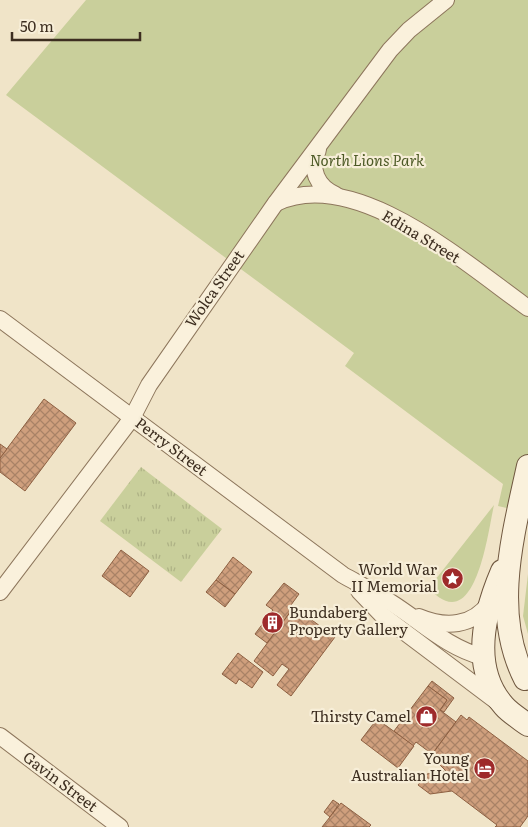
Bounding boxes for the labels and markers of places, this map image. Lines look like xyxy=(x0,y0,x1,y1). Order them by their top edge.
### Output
place label: World War II Memorial xyxy=(351,557,437,597)
place icon: World War II Memorial xyxy=(441,567,465,591)
place label: Bundaberg Property Gallery xyxy=(289,600,408,640)
building icon: Bundaberg Property Gallery xyxy=(261,610,285,634)
place label: Thirsty Camel xyxy=(311,704,411,727)
shop icon: Thirsty Camel xyxy=(415,705,439,729)
place label: Young Australian Hotel xyxy=(351,746,470,786)
hotel icon: Young Australian Hotel xyxy=(473,756,497,780)

